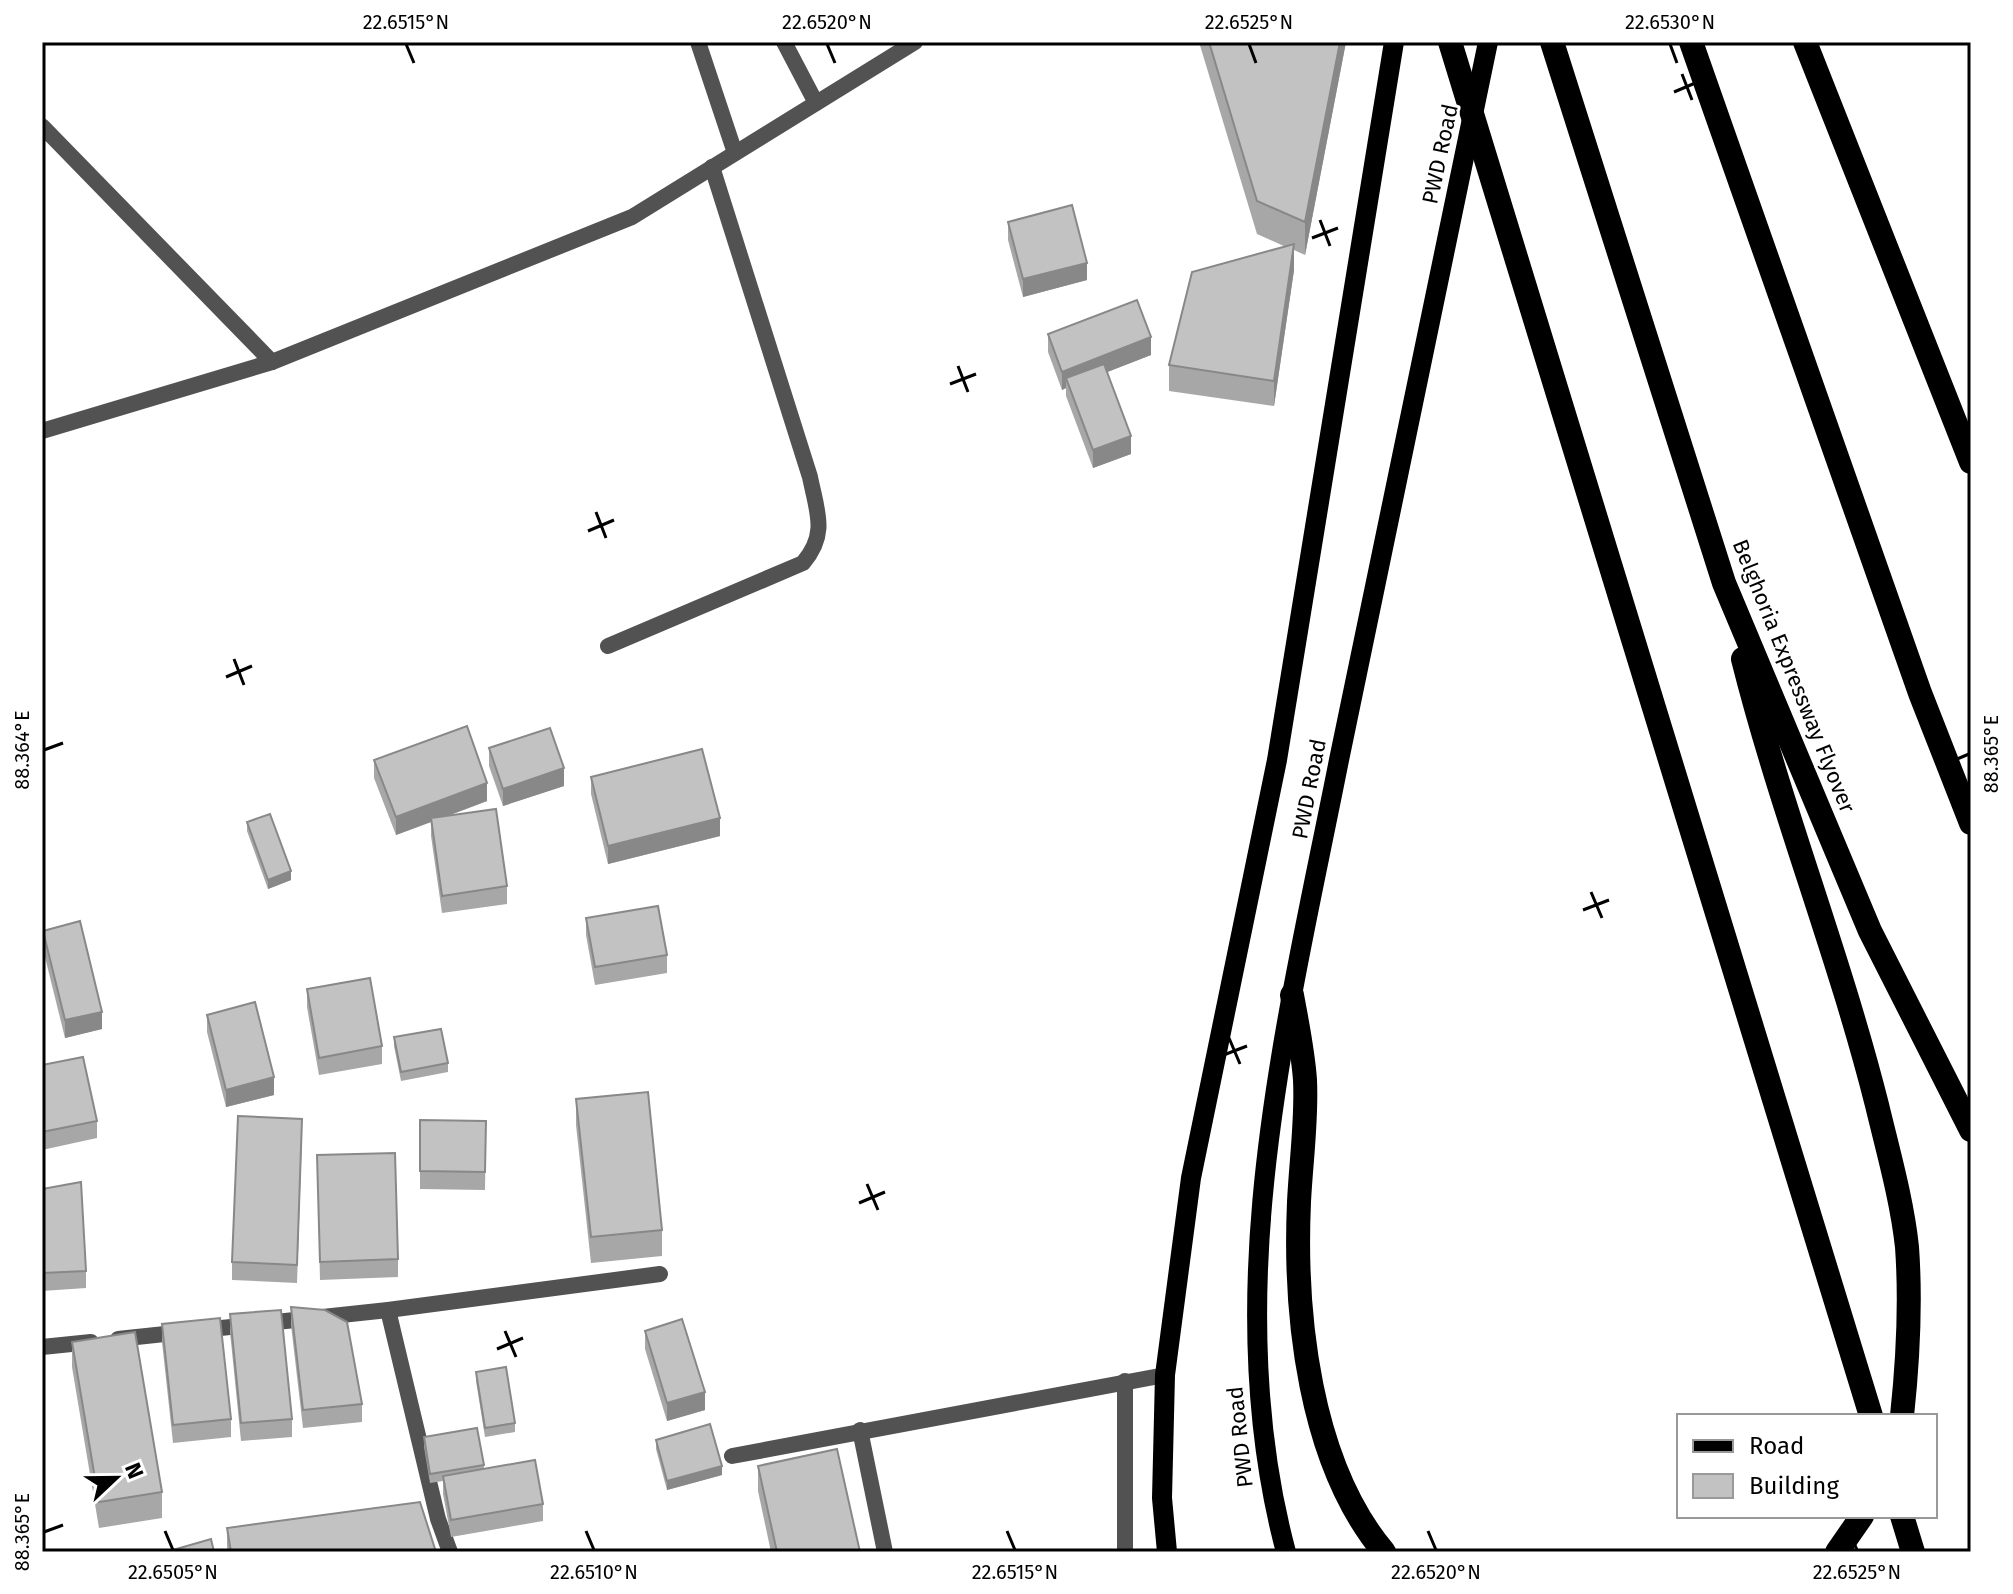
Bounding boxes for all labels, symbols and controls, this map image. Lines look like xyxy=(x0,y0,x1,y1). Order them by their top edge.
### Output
text: 22.6515°N xyxy=(363,10,449,34)
text: 22.6520°N xyxy=(782,10,872,34)
text: 22.6525°N xyxy=(1205,10,1293,34)
text: 22.6530°N xyxy=(1625,10,1715,34)
street label: PWD Road xyxy=(1416,102,1464,206)
street label: Belghoria Expressway Flyover xyxy=(1727,535,1861,817)
text: 88.364°E xyxy=(10,710,34,790)
text: 88.365°E xyxy=(1979,715,2003,793)
street label: PWD Road xyxy=(1286,737,1332,841)
street label: PWD Road xyxy=(1221,1385,1259,1489)
legend xyxy=(1677,1414,1937,1518)
text: Road xyxy=(1749,1432,1804,1460)
north arrow xyxy=(76,1438,156,1518)
text: N xyxy=(119,1459,149,1483)
text: Building xyxy=(1749,1472,1839,1500)
text: 88.365°E xyxy=(10,1493,34,1571)
text: 22.6505°N xyxy=(128,1560,218,1584)
text: 22.6510°N xyxy=(550,1560,638,1584)
text: 22.6515°N xyxy=(972,1560,1058,1584)
text: 22.6520°N xyxy=(1391,1560,1481,1584)
text: 22.6525°N xyxy=(1813,1560,1901,1584)

